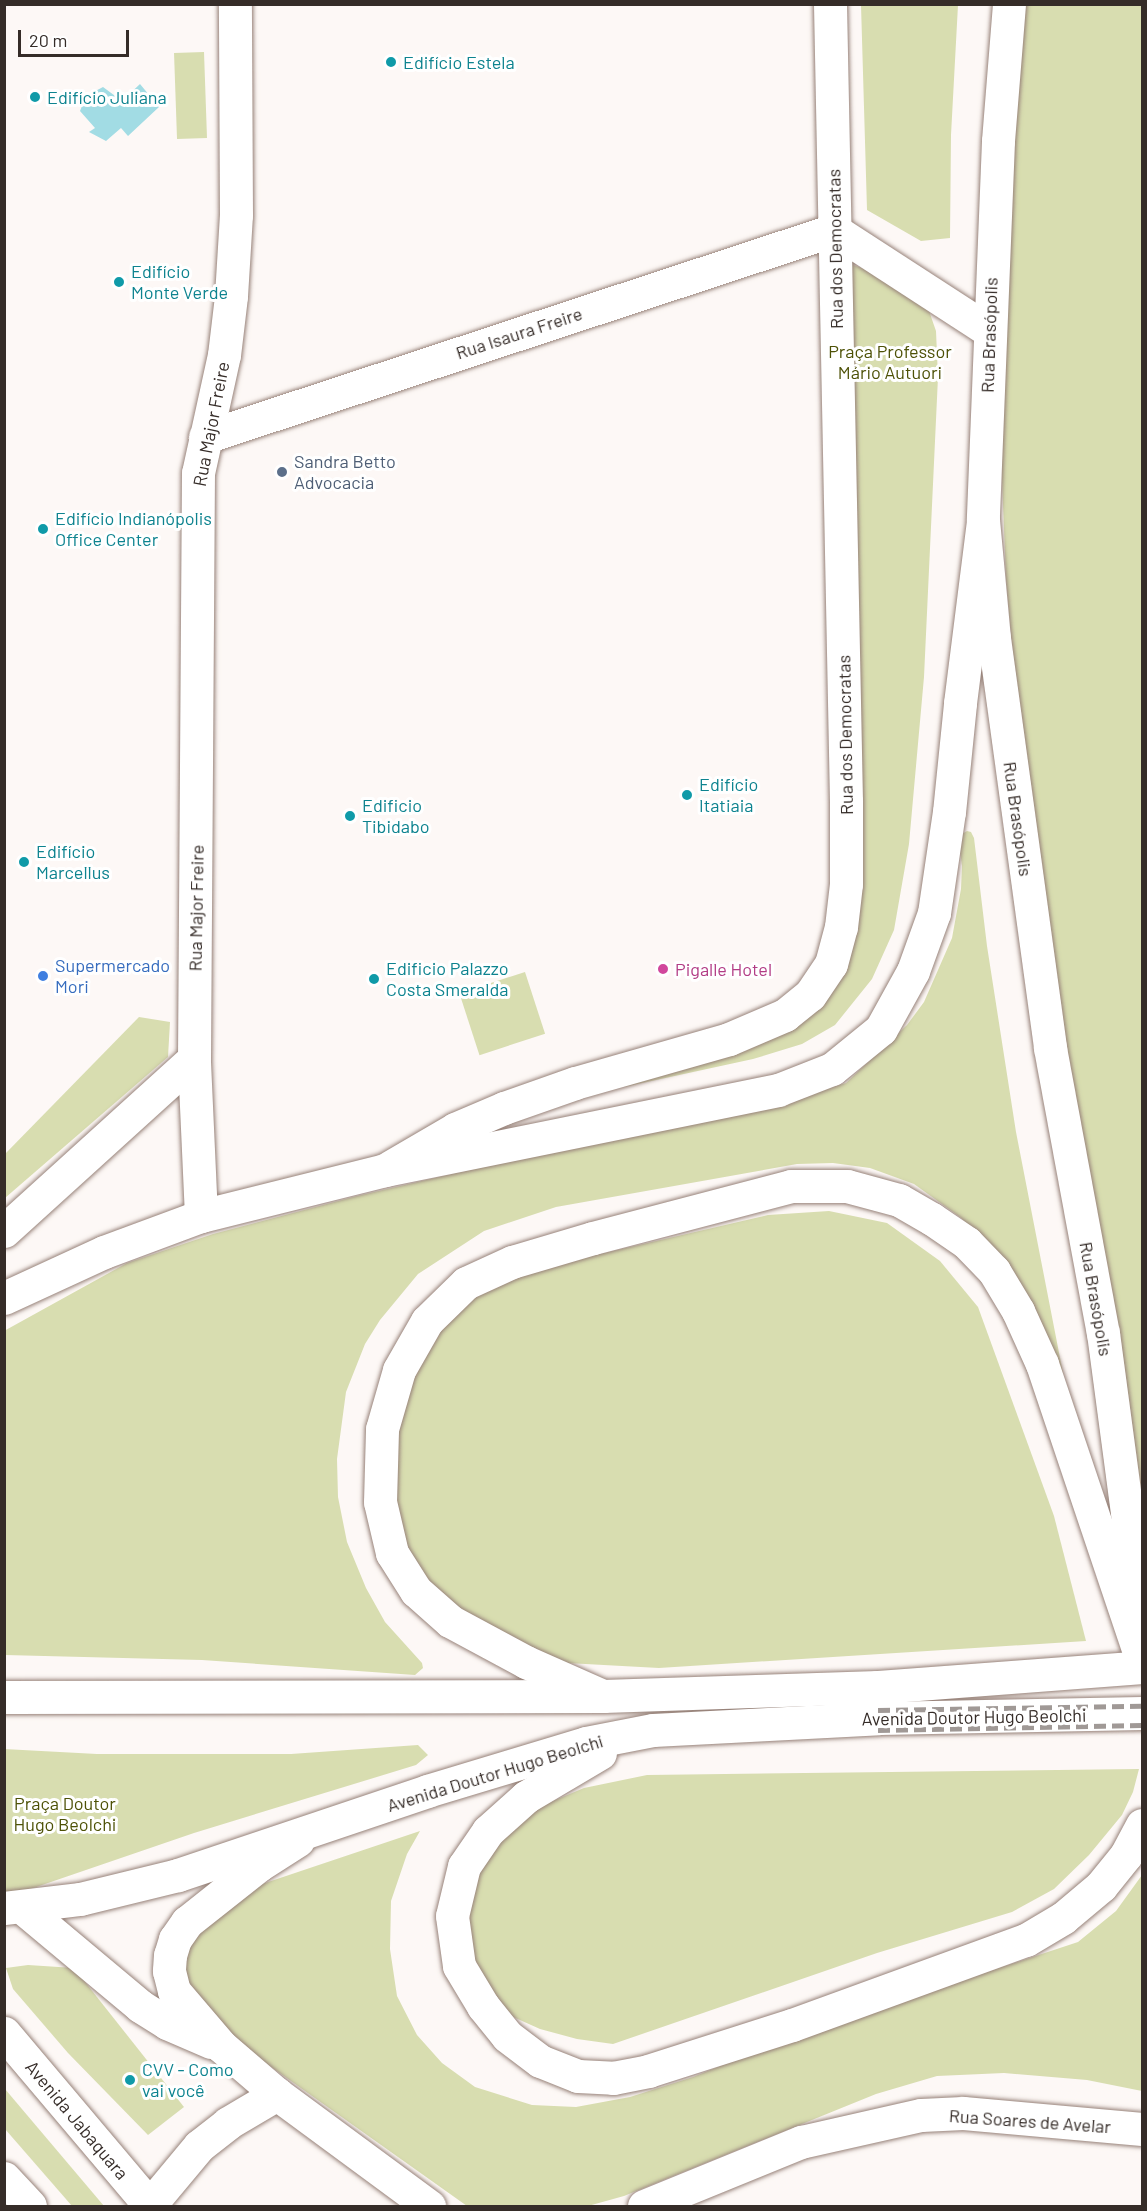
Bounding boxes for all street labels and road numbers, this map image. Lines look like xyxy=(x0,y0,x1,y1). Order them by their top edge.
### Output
street label: Rua dos Democratas xyxy=(823,169,847,329)
street label: Rua Brasópolis xyxy=(976,277,1002,393)
street label: Rua Isaura Freire xyxy=(453,302,585,364)
street label: Rua Major Freire xyxy=(188,360,234,488)
street label: Rua dos Democratas xyxy=(833,655,857,815)
street label: Rua Brasópolis xyxy=(999,760,1037,878)
street label: Rua Major Freire xyxy=(184,845,208,971)
street label: Rua Brasópolis xyxy=(1075,1240,1117,1358)
street label: Avenida Doutor Hugo Beolchi xyxy=(861,1704,1087,1730)
street label: Avenida Doutor Hugo Beolchi xyxy=(384,1730,606,1816)
street label: Avenida Jabaquara xyxy=(21,2056,133,2184)
street label: Rua Soares de Avelar xyxy=(948,2105,1112,2137)

